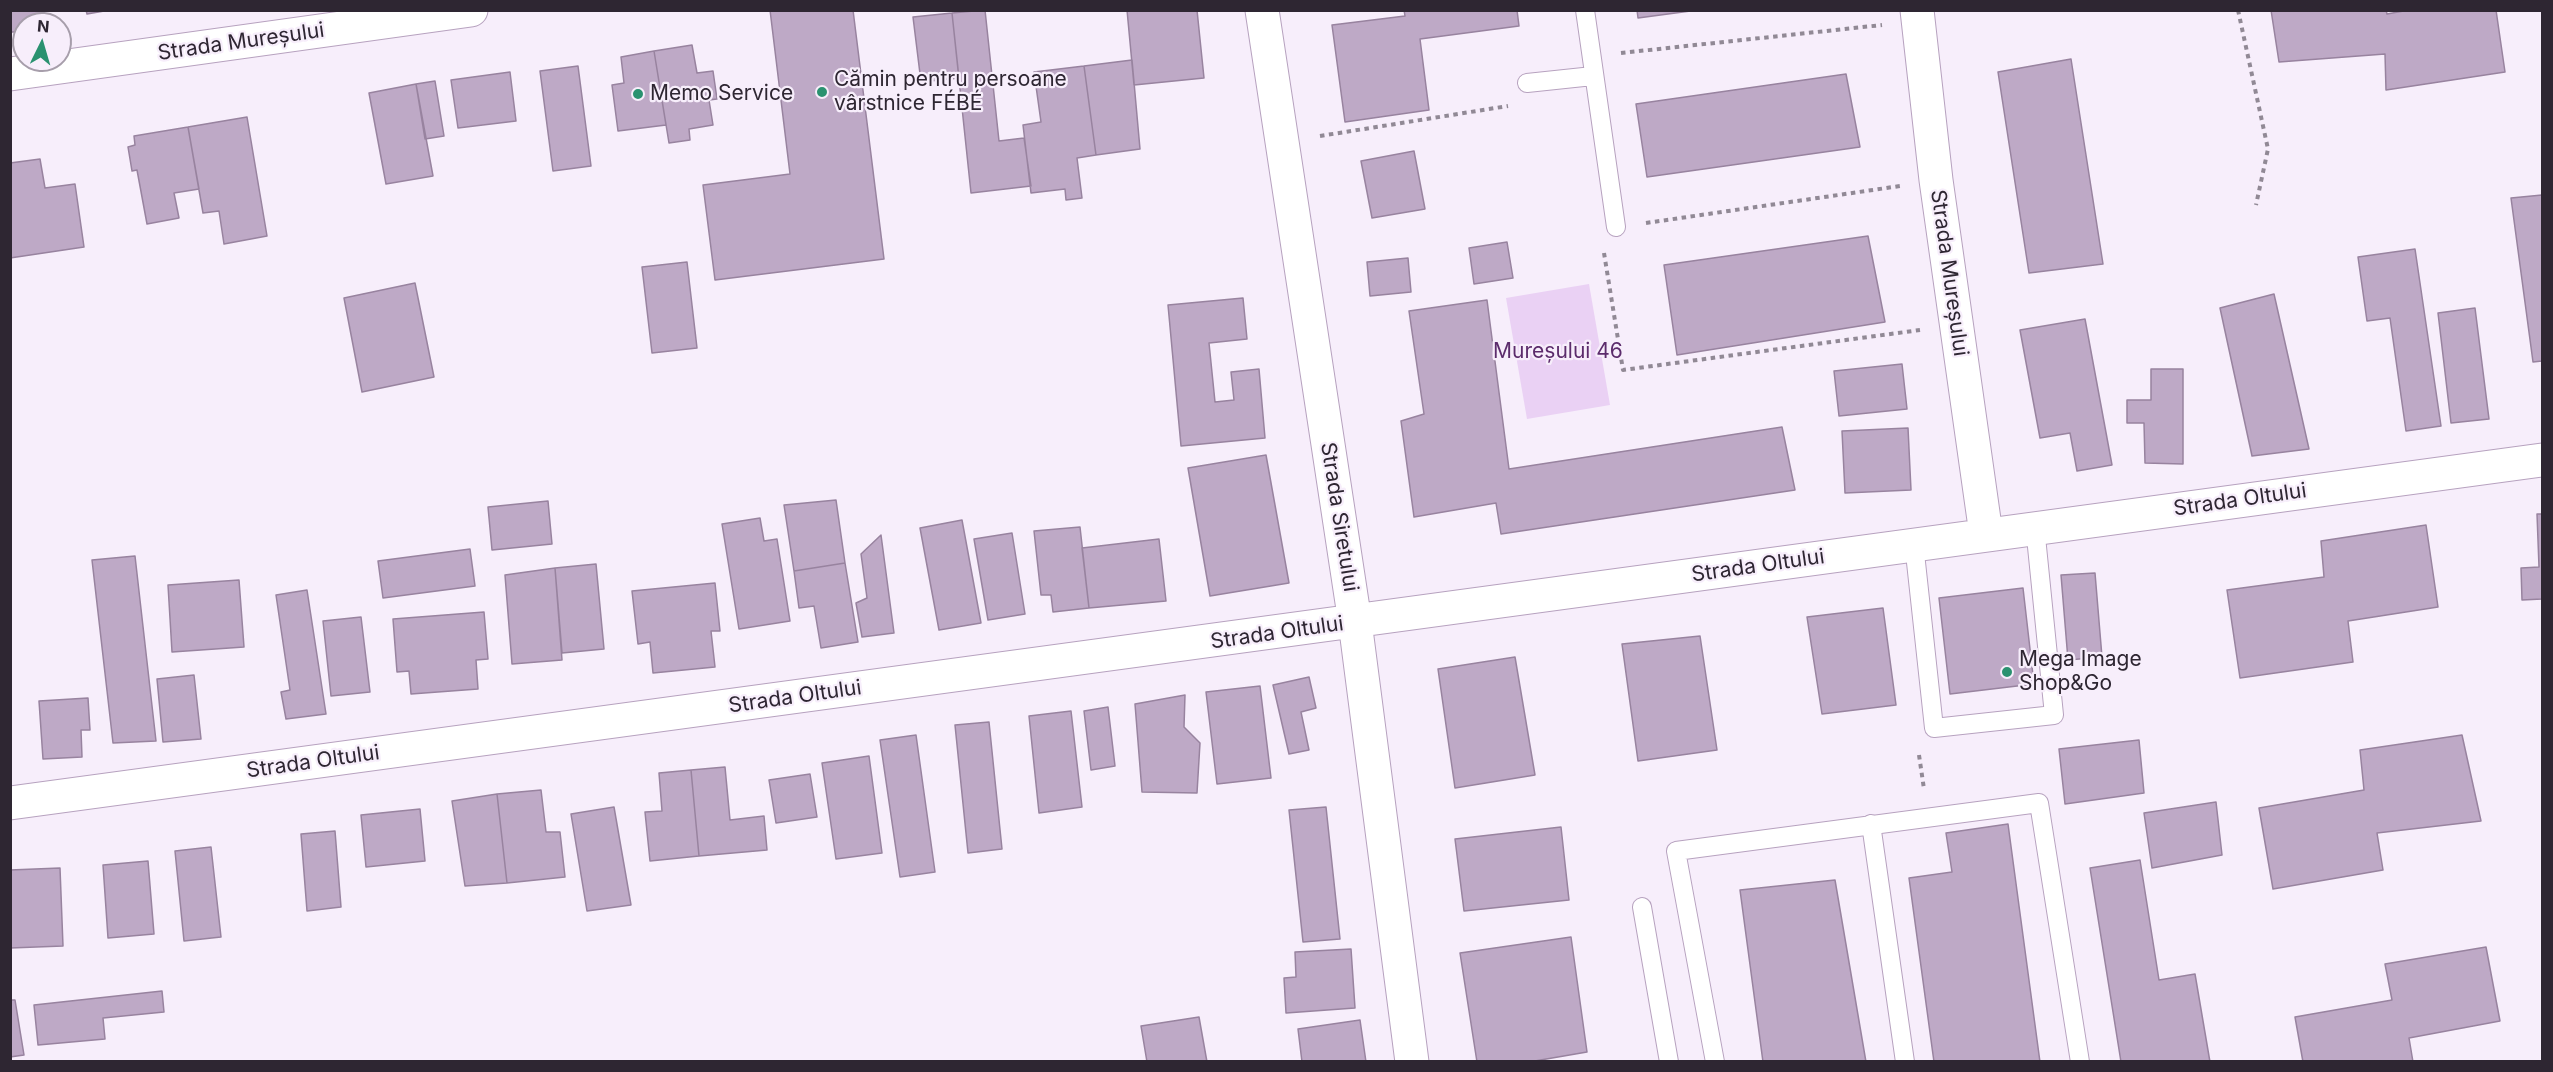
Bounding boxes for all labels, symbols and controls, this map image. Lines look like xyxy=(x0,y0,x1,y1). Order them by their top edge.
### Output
north arrow xyxy=(12,12,72,72)
text: N xyxy=(36,16,50,37)
street label: Strada Mureșului xyxy=(156,18,326,66)
place label: Cămin pentru persoane vârstnice FÉBÉ xyxy=(834,67,1067,117)
place label: Memo Service xyxy=(650,81,793,107)
marker: Cămin pentru persoane vârstnice FÉBÉ xyxy=(815,85,829,99)
marker: Memo Service xyxy=(631,87,645,101)
street label: Strada Mureșului xyxy=(1925,188,1973,358)
park label: Mureșului 46 xyxy=(1493,339,1623,365)
street label: Strada Siretului xyxy=(1315,441,1363,593)
street label: Strada Oltului xyxy=(2172,478,2308,522)
street label: Strada Oltului xyxy=(1690,544,1826,588)
street label: Strada Oltului xyxy=(1209,611,1345,655)
place label: Mega Image Shop&Go xyxy=(2019,647,2142,697)
marker: Mega Image Shop&Go xyxy=(2000,665,2014,679)
street label: Strada Oltului xyxy=(727,675,863,719)
street label: Strada Oltului xyxy=(245,740,381,784)

